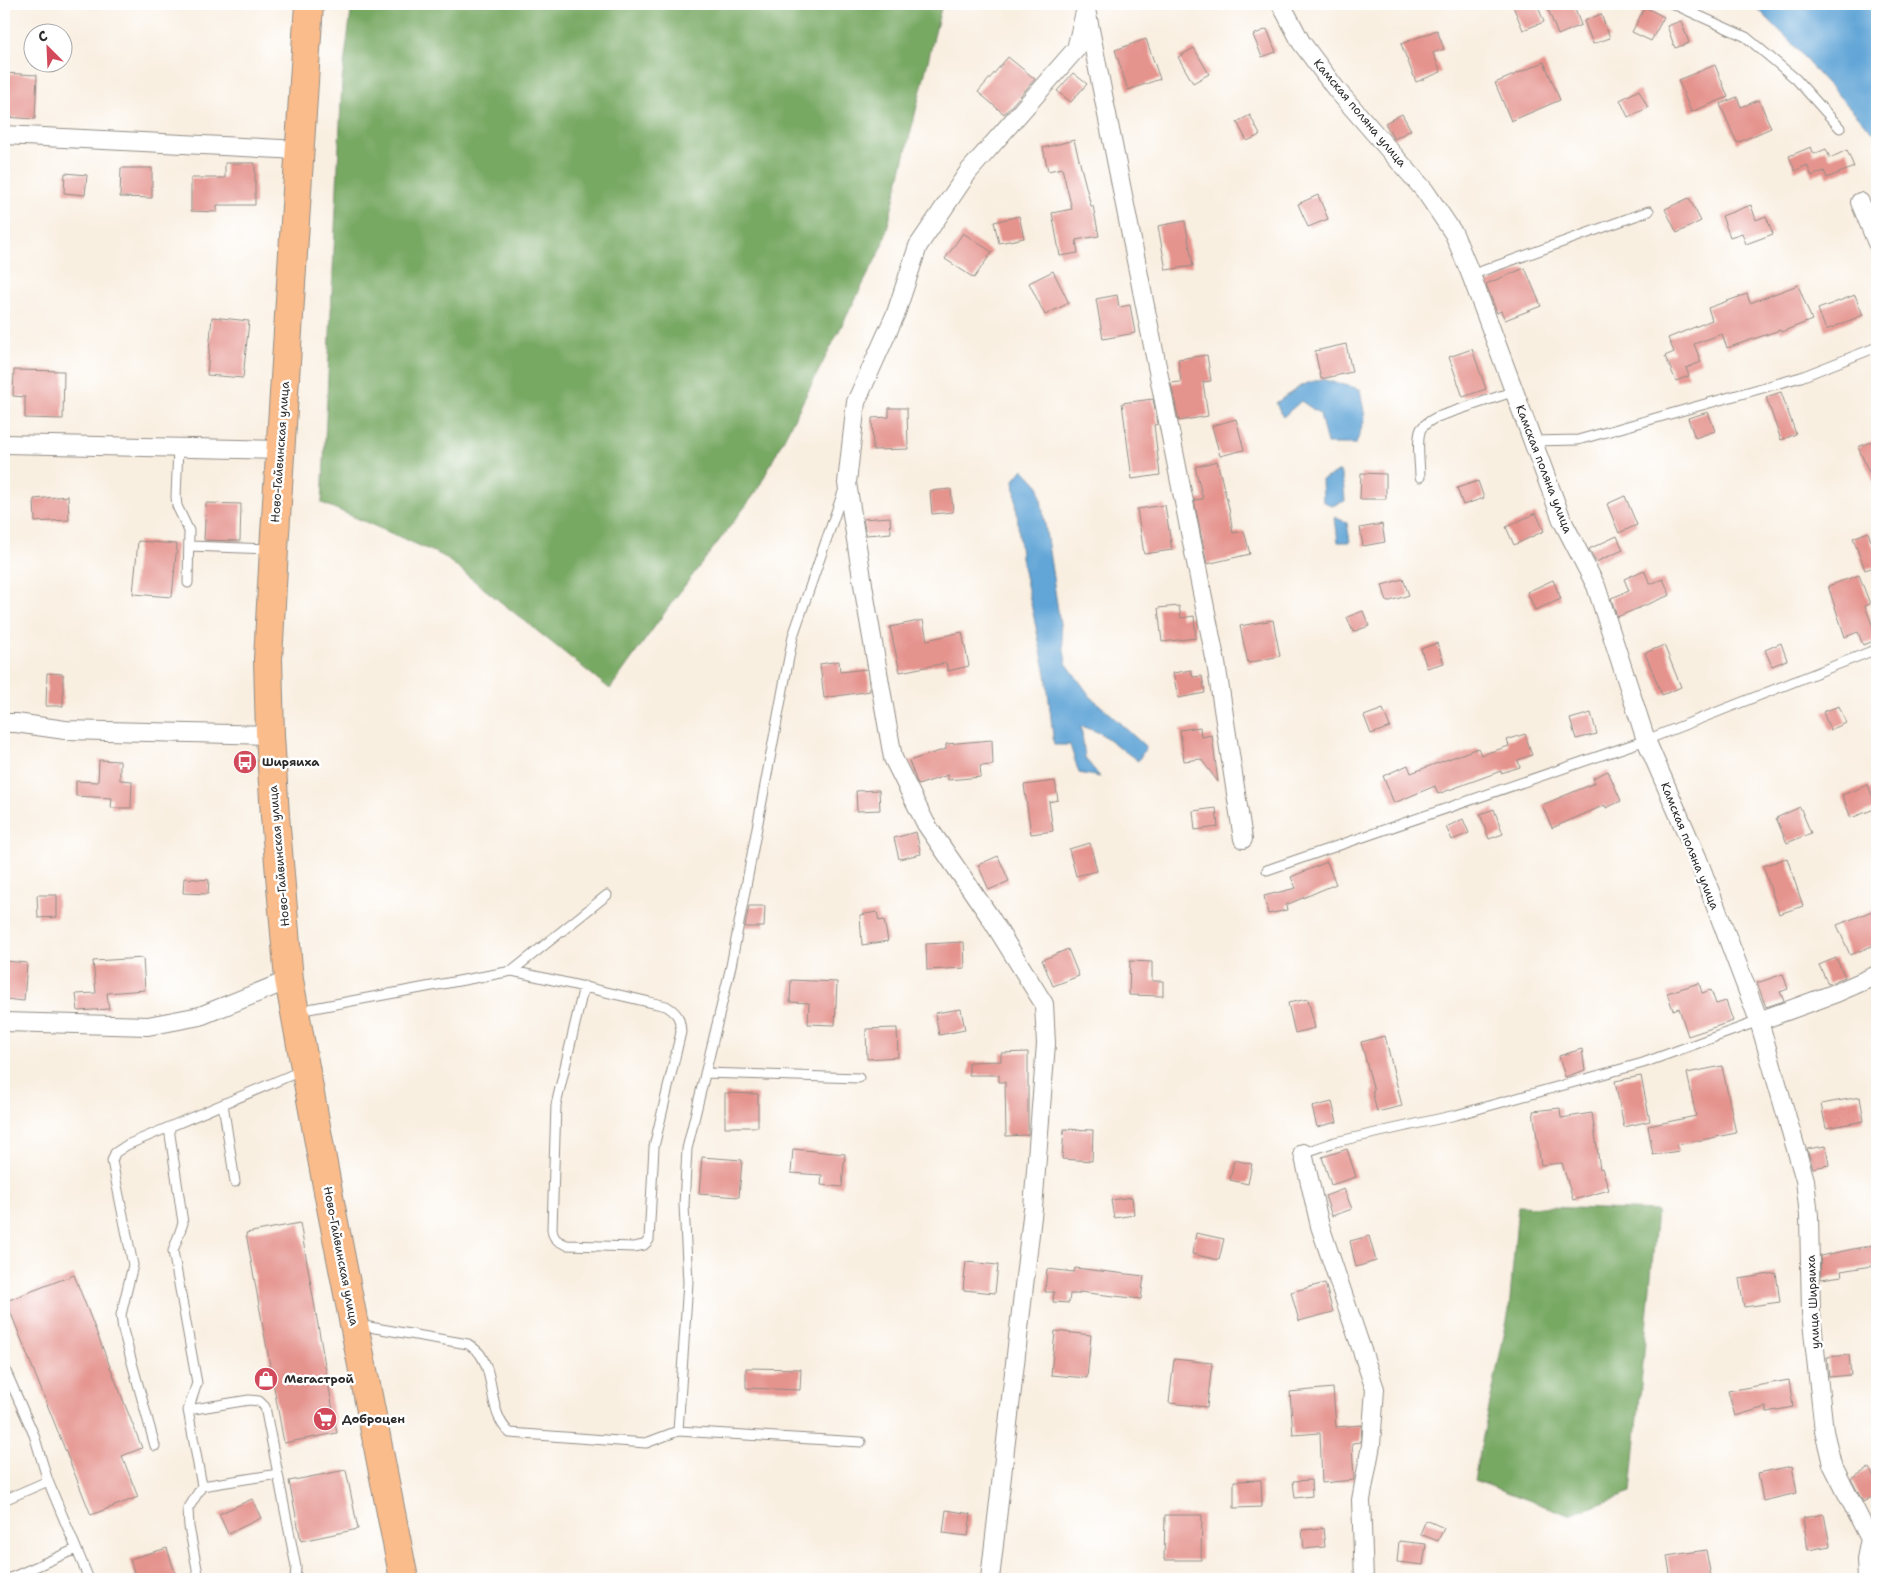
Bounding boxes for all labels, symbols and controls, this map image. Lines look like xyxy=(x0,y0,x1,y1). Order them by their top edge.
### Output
north arrow xyxy=(22,22,72,72)
text: С xyxy=(35,26,50,46)
street label: Камская поляна улица xyxy=(1310,56,1410,171)
street label: Ново-Гайвинская улица xyxy=(267,380,293,523)
street label: Камская поляна улица xyxy=(1512,402,1576,536)
bus stop icon: Ширяиха xyxy=(232,749,258,775)
place label: Ширяиха xyxy=(262,754,320,770)
street label: Камская поляна улица xyxy=(1657,780,1723,913)
street label: Ново-Гайвинская улица xyxy=(265,784,293,927)
street label: Ново-Гайвинская улица xyxy=(320,1185,362,1328)
street label: улица Ширяиха xyxy=(1803,1254,1823,1349)
shop icon: Мегастрой xyxy=(253,1366,279,1392)
place label: Мегастрой xyxy=(284,1371,355,1387)
supermarket icon: Доброцен xyxy=(312,1406,338,1432)
place label: Доброцен xyxy=(342,1411,405,1427)

